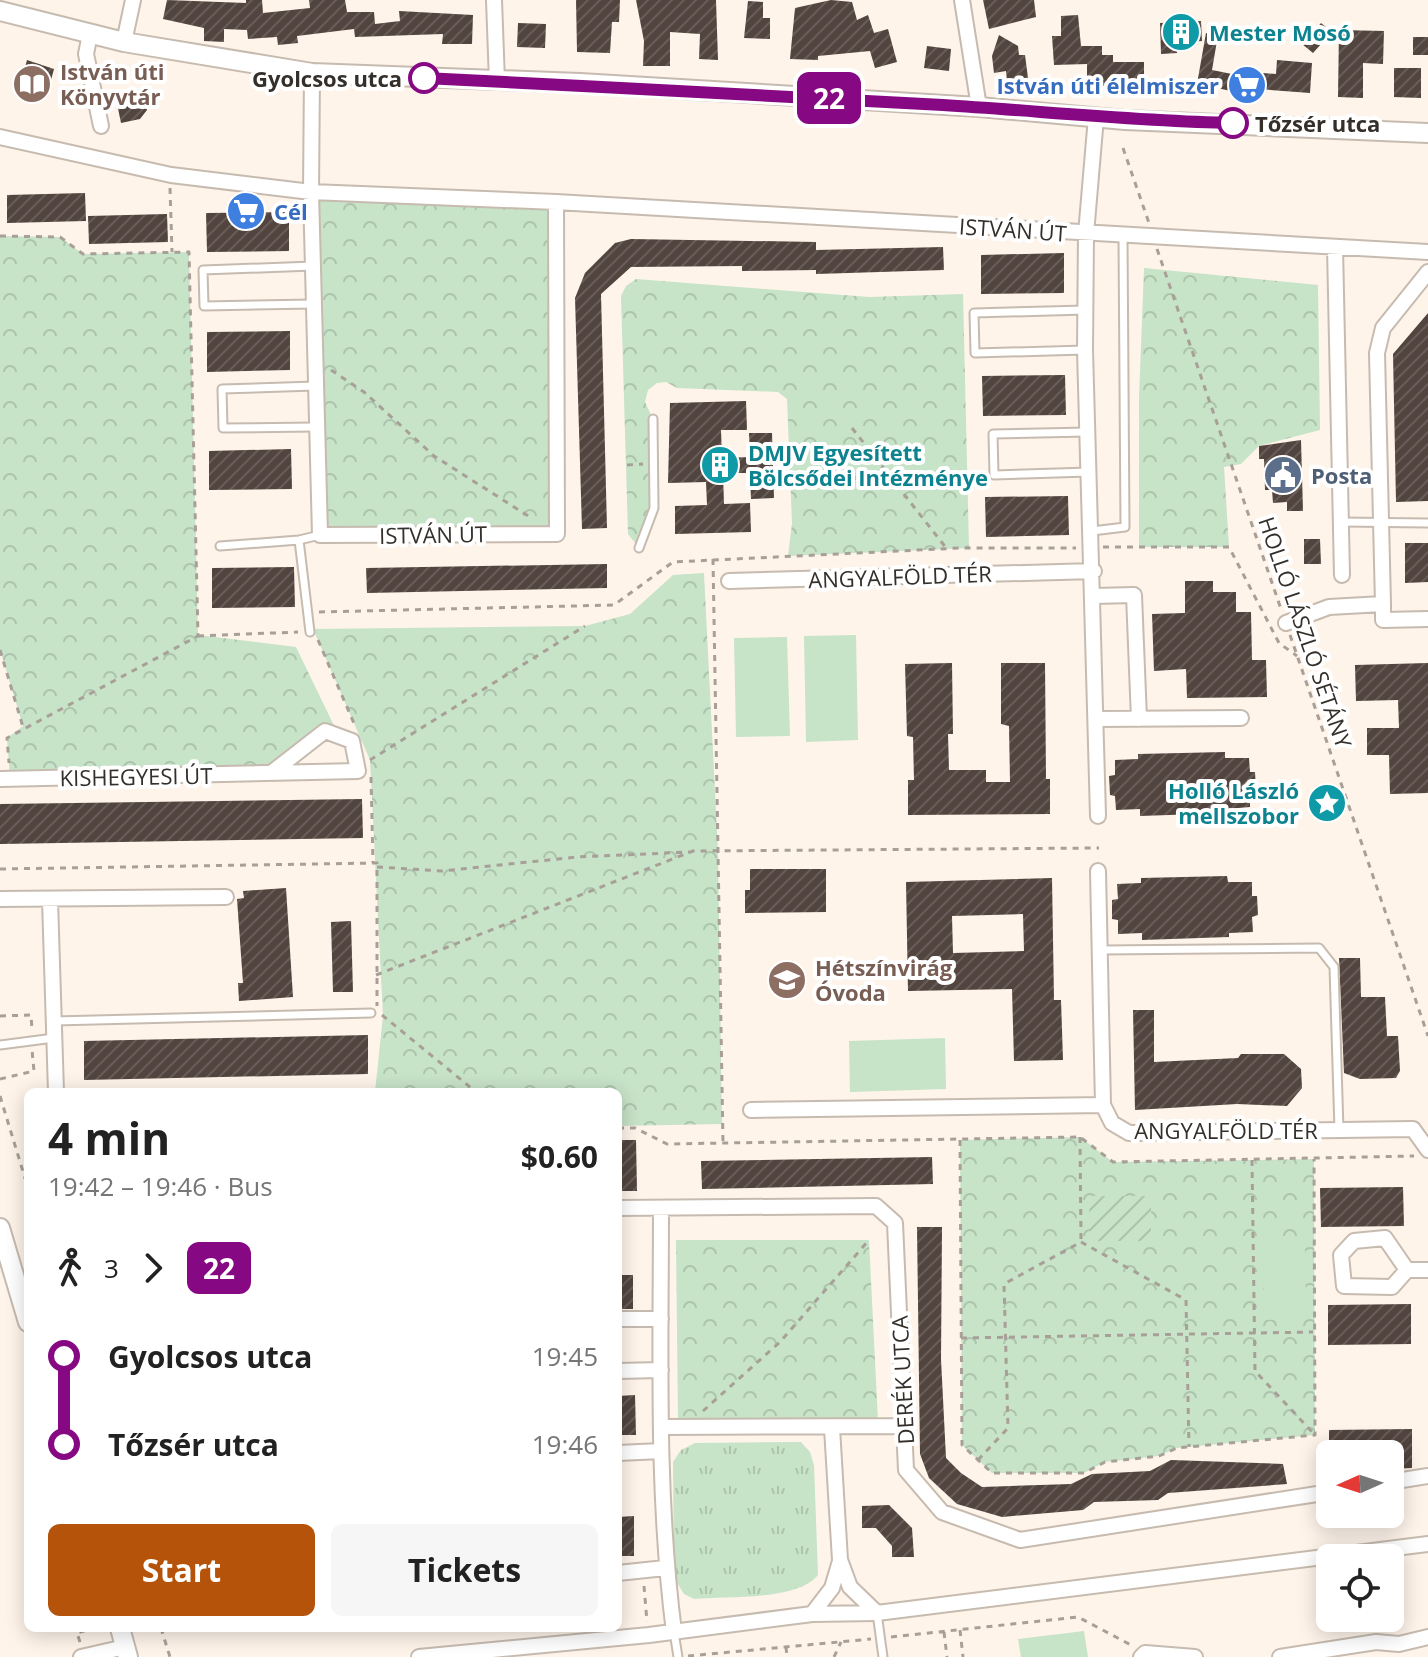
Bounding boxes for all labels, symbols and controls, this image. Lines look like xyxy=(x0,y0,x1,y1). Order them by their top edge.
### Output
building icon: Mester Mosó xyxy=(1160,11,1202,53)
place label: Mester Mosó xyxy=(1209,17,1351,47)
place label: István úti Könyvtár xyxy=(60,56,164,111)
library icon: István úti Könyvtár xyxy=(11,63,53,105)
place label: Gyolcsos utca xyxy=(252,63,402,93)
marker: Gyolcsos utca xyxy=(409,63,439,93)
supermarket icon: István úti élelmiszer xyxy=(1226,64,1268,106)
place label: István úti élelmiszer xyxy=(996,70,1219,100)
line badge: 22 xyxy=(793,72,865,124)
text: 22 xyxy=(813,79,845,117)
marker: Tőzsér utca xyxy=(1218,108,1248,138)
place label: Tőzsér utca xyxy=(1255,108,1380,138)
supermarket icon: Cél xyxy=(225,190,267,232)
place label: Cél xyxy=(274,196,308,226)
street label: ISTVÁN ÚT xyxy=(958,210,1068,248)
place label: DMJV Egyesített Bölcsődei Intézménye xyxy=(748,437,988,492)
building icon: DMJV Egyesített Bölcsődei Intézménye xyxy=(699,444,741,486)
public building icon: Posta xyxy=(1262,454,1304,496)
place label: Posta xyxy=(1311,460,1372,490)
street label: HOLLÓ LÁSZLÓ SÉTÁNY xyxy=(1252,512,1360,752)
street label: ISTVÁN ÚT xyxy=(379,518,487,550)
street label: ANGYALFÖLD TÉR xyxy=(808,558,993,594)
street label: KISHEGYESI ÚT xyxy=(59,760,213,792)
place label: Holló László mellszobor xyxy=(1168,775,1299,830)
place icon: Holló László mellszobor xyxy=(1306,782,1348,824)
place label: Hétszínvirág Óvoda xyxy=(815,952,953,1007)
school or university icon: Hétszínvirág Óvoda xyxy=(766,959,808,1001)
text: 4 min xyxy=(48,1108,170,1168)
street label: ANGYALFÖLD TÉR xyxy=(1134,1115,1318,1145)
text: $0.60 xyxy=(521,1136,598,1177)
text: 19:42 – 19:46 · Bus xyxy=(48,1168,273,1204)
icon: walk xyxy=(48,1246,92,1290)
icon: forward xyxy=(131,1246,175,1290)
text: 22 xyxy=(203,1249,235,1287)
text: 3 xyxy=(104,1250,119,1286)
street label: DERÉK UTCA xyxy=(884,1315,920,1445)
text: Gyolcsos utca xyxy=(108,1336,312,1377)
text: 19:45 xyxy=(532,1338,598,1374)
text: Tőzsér utca xyxy=(108,1424,279,1465)
text: 19:46 xyxy=(532,1426,598,1462)
north arrow xyxy=(1316,1440,1404,1528)
map controls xyxy=(1316,1440,1404,1632)
button: Start xyxy=(48,1524,315,1616)
button: Tickets xyxy=(331,1524,598,1616)
button: locate xyxy=(1316,1544,1404,1632)

